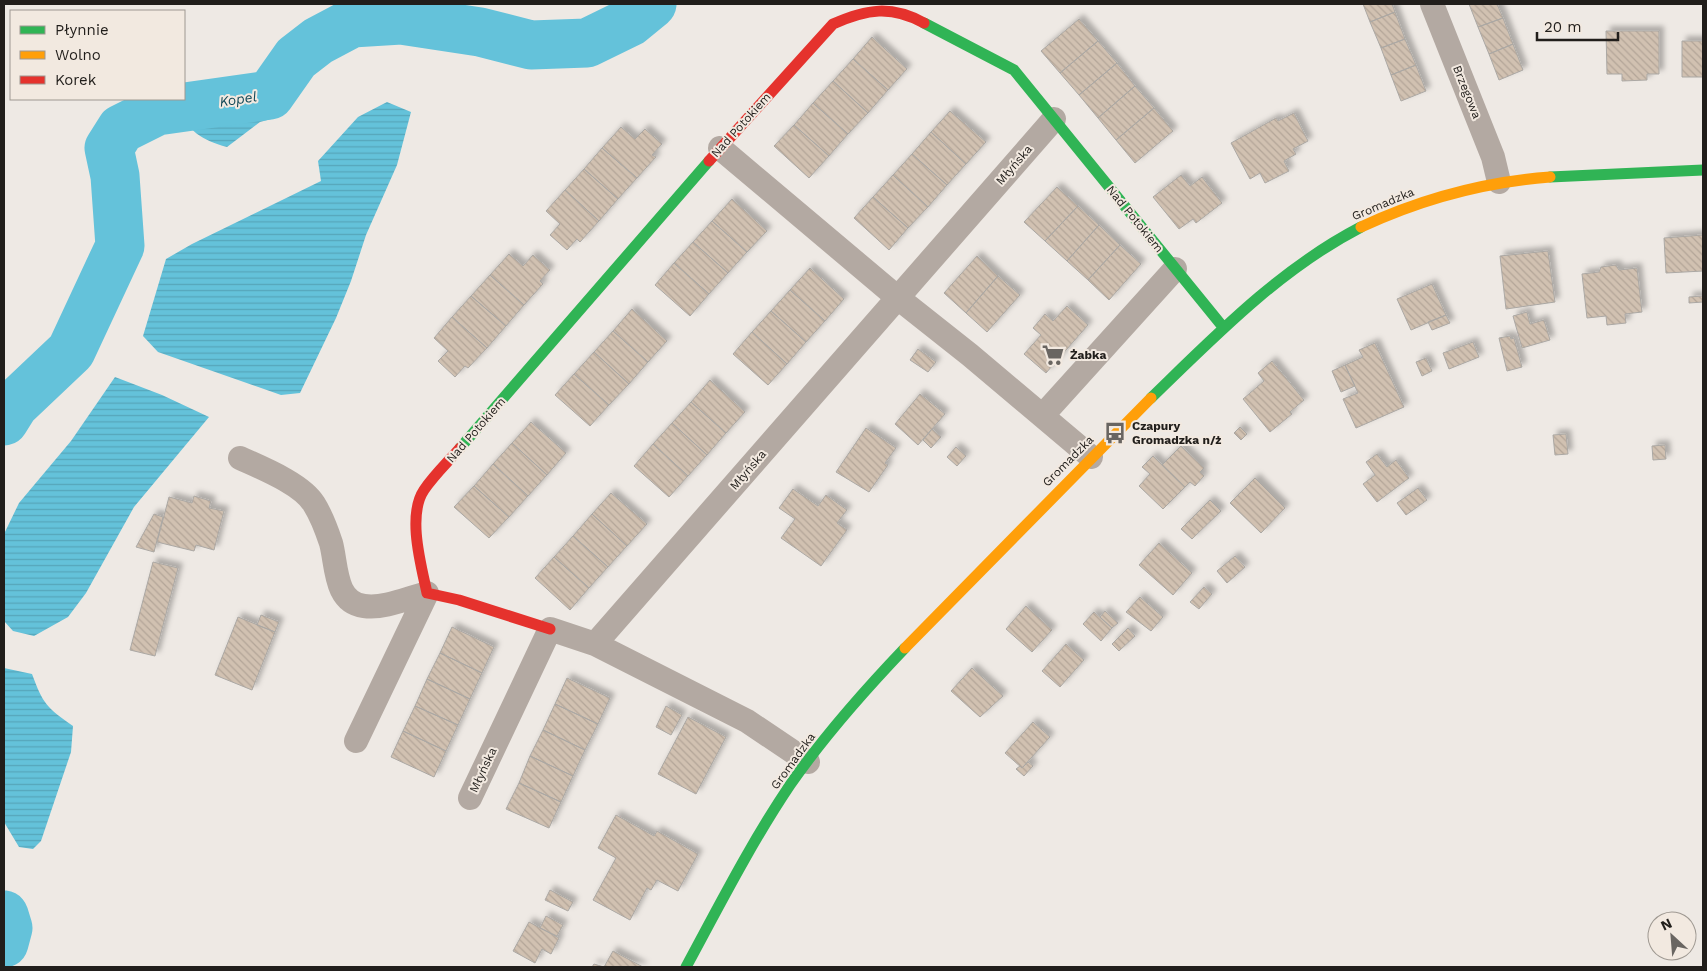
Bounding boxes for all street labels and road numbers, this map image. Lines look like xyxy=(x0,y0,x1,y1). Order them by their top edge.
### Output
street label: Brzegowa xyxy=(1450,63,1484,121)
street label: Nad Potokiem xyxy=(708,90,774,160)
street label: Młyńska xyxy=(993,142,1035,188)
street label: Nad Potokiem xyxy=(1104,183,1166,255)
street label: Gromadzka xyxy=(1350,185,1416,223)
street label: Nad Potokiem xyxy=(444,394,508,466)
street label: Gromadzka xyxy=(1040,432,1097,489)
street label: Młyńska xyxy=(727,447,769,493)
street label: Gromadzka xyxy=(768,730,818,792)
street label: Młyńska xyxy=(466,745,500,795)

